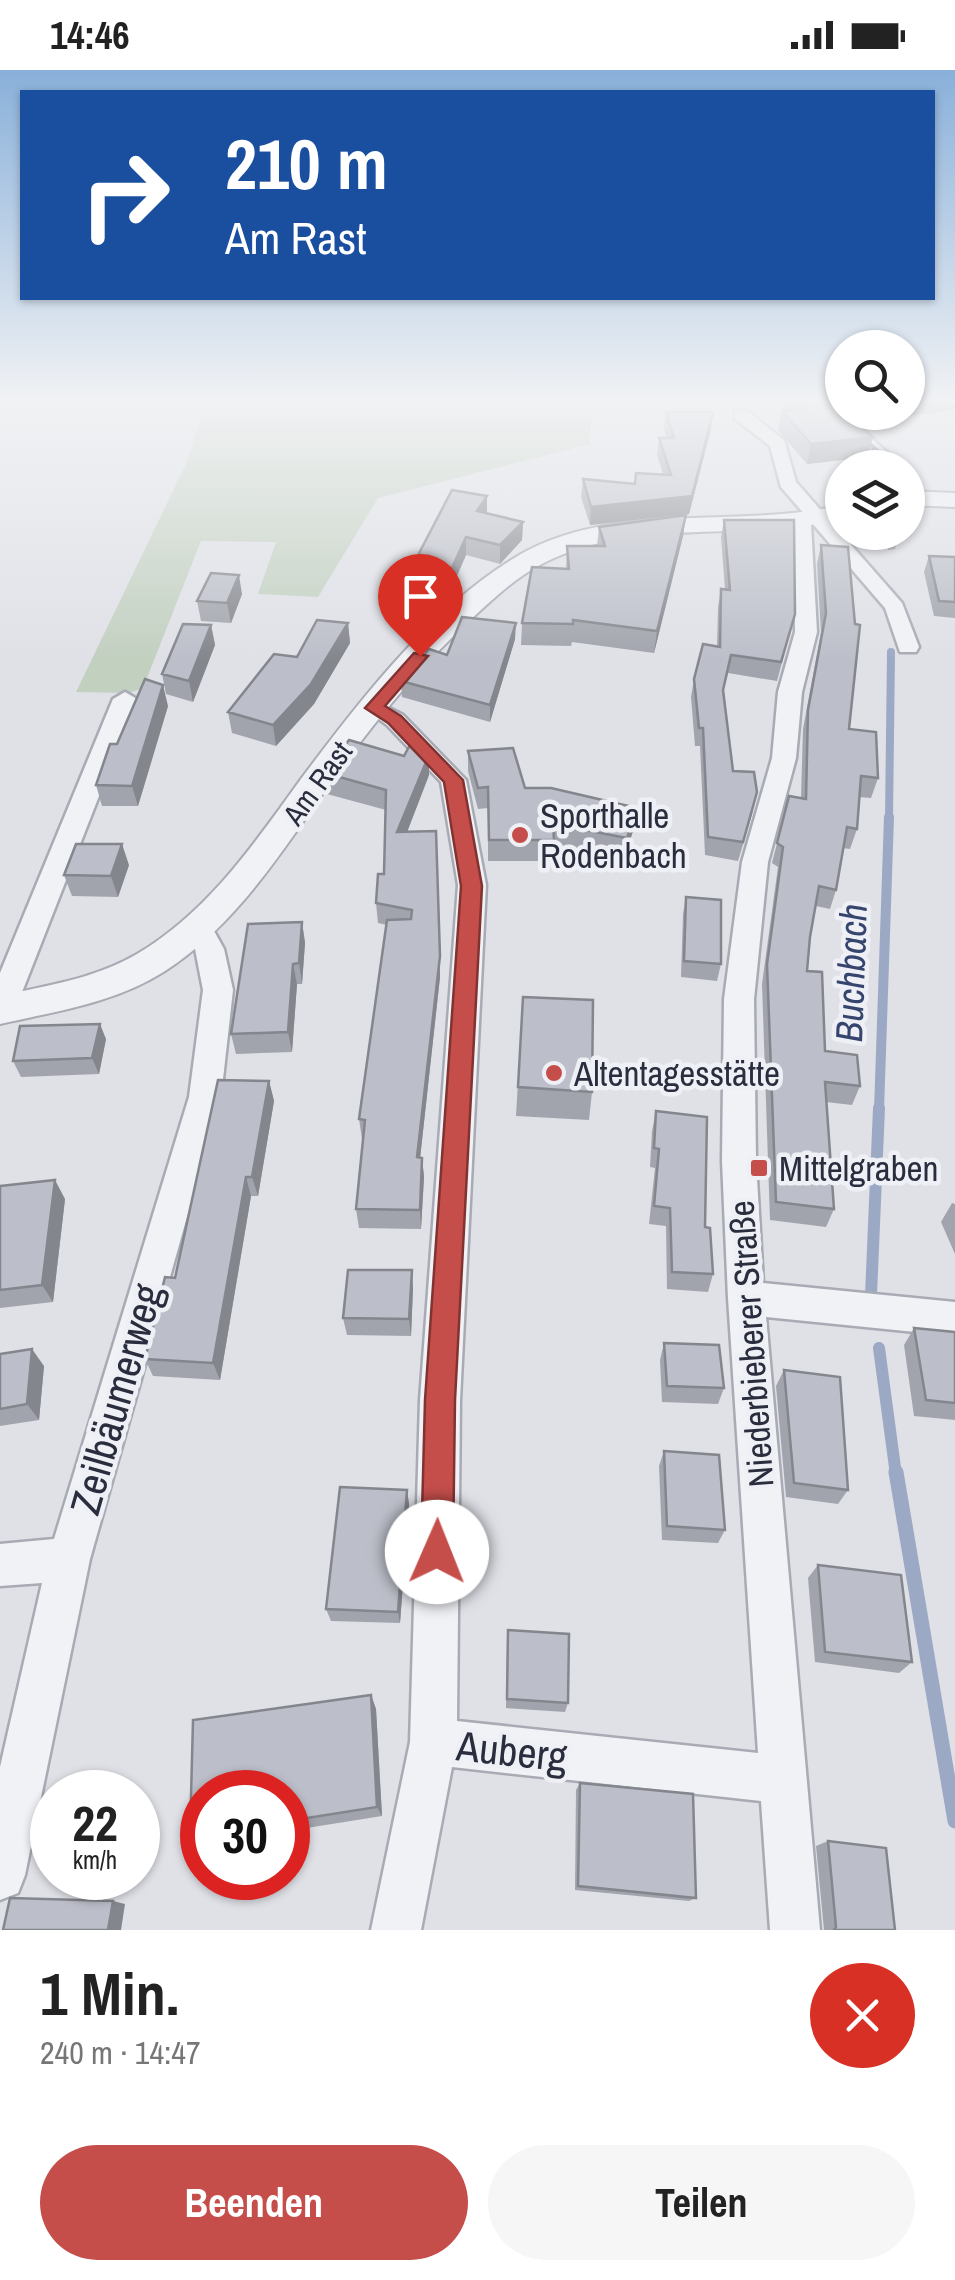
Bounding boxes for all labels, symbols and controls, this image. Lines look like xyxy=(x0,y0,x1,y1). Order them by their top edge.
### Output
text: 14:46 xyxy=(50,10,130,61)
text: 210 m xyxy=(225,117,388,211)
icon: right xyxy=(60,130,190,260)
text: Am Rast xyxy=(225,207,366,268)
map controls xyxy=(825,330,925,550)
button: search xyxy=(825,330,925,430)
button: layers xyxy=(825,450,925,550)
pin xyxy=(378,554,463,657)
icon: arrive xyxy=(393,569,448,624)
street label: Am Rast xyxy=(273,733,361,834)
place label: Sporthalle Rodenbach xyxy=(540,792,687,879)
marker: Sporthalle Rodenbach xyxy=(509,824,531,846)
water label: Buchbach xyxy=(823,903,879,1043)
place label: Altentagesstätte xyxy=(573,1050,780,1097)
marker: Altentagesstätte xyxy=(543,1062,565,1084)
place label: Mittelgraben xyxy=(779,1145,939,1192)
marker: Mittelgraben xyxy=(748,1157,770,1179)
street label: Niederbieberer Straße xyxy=(718,1199,784,1489)
street label: Zeilbäumerweg xyxy=(56,1277,176,1521)
position arrow xyxy=(385,1500,489,1604)
street label: Auberg xyxy=(453,1717,570,1785)
speed limit sign: 30 xyxy=(180,1770,310,1900)
text: 22 xyxy=(72,1789,118,1857)
text: km/h xyxy=(73,1843,117,1877)
text: 1 Min. xyxy=(40,1953,179,2034)
button: close xyxy=(810,1963,915,2068)
text: 240 m · 14:47 xyxy=(40,2031,200,2074)
button: Beenden xyxy=(40,2145,468,2260)
button: Teilen xyxy=(488,2145,915,2260)

